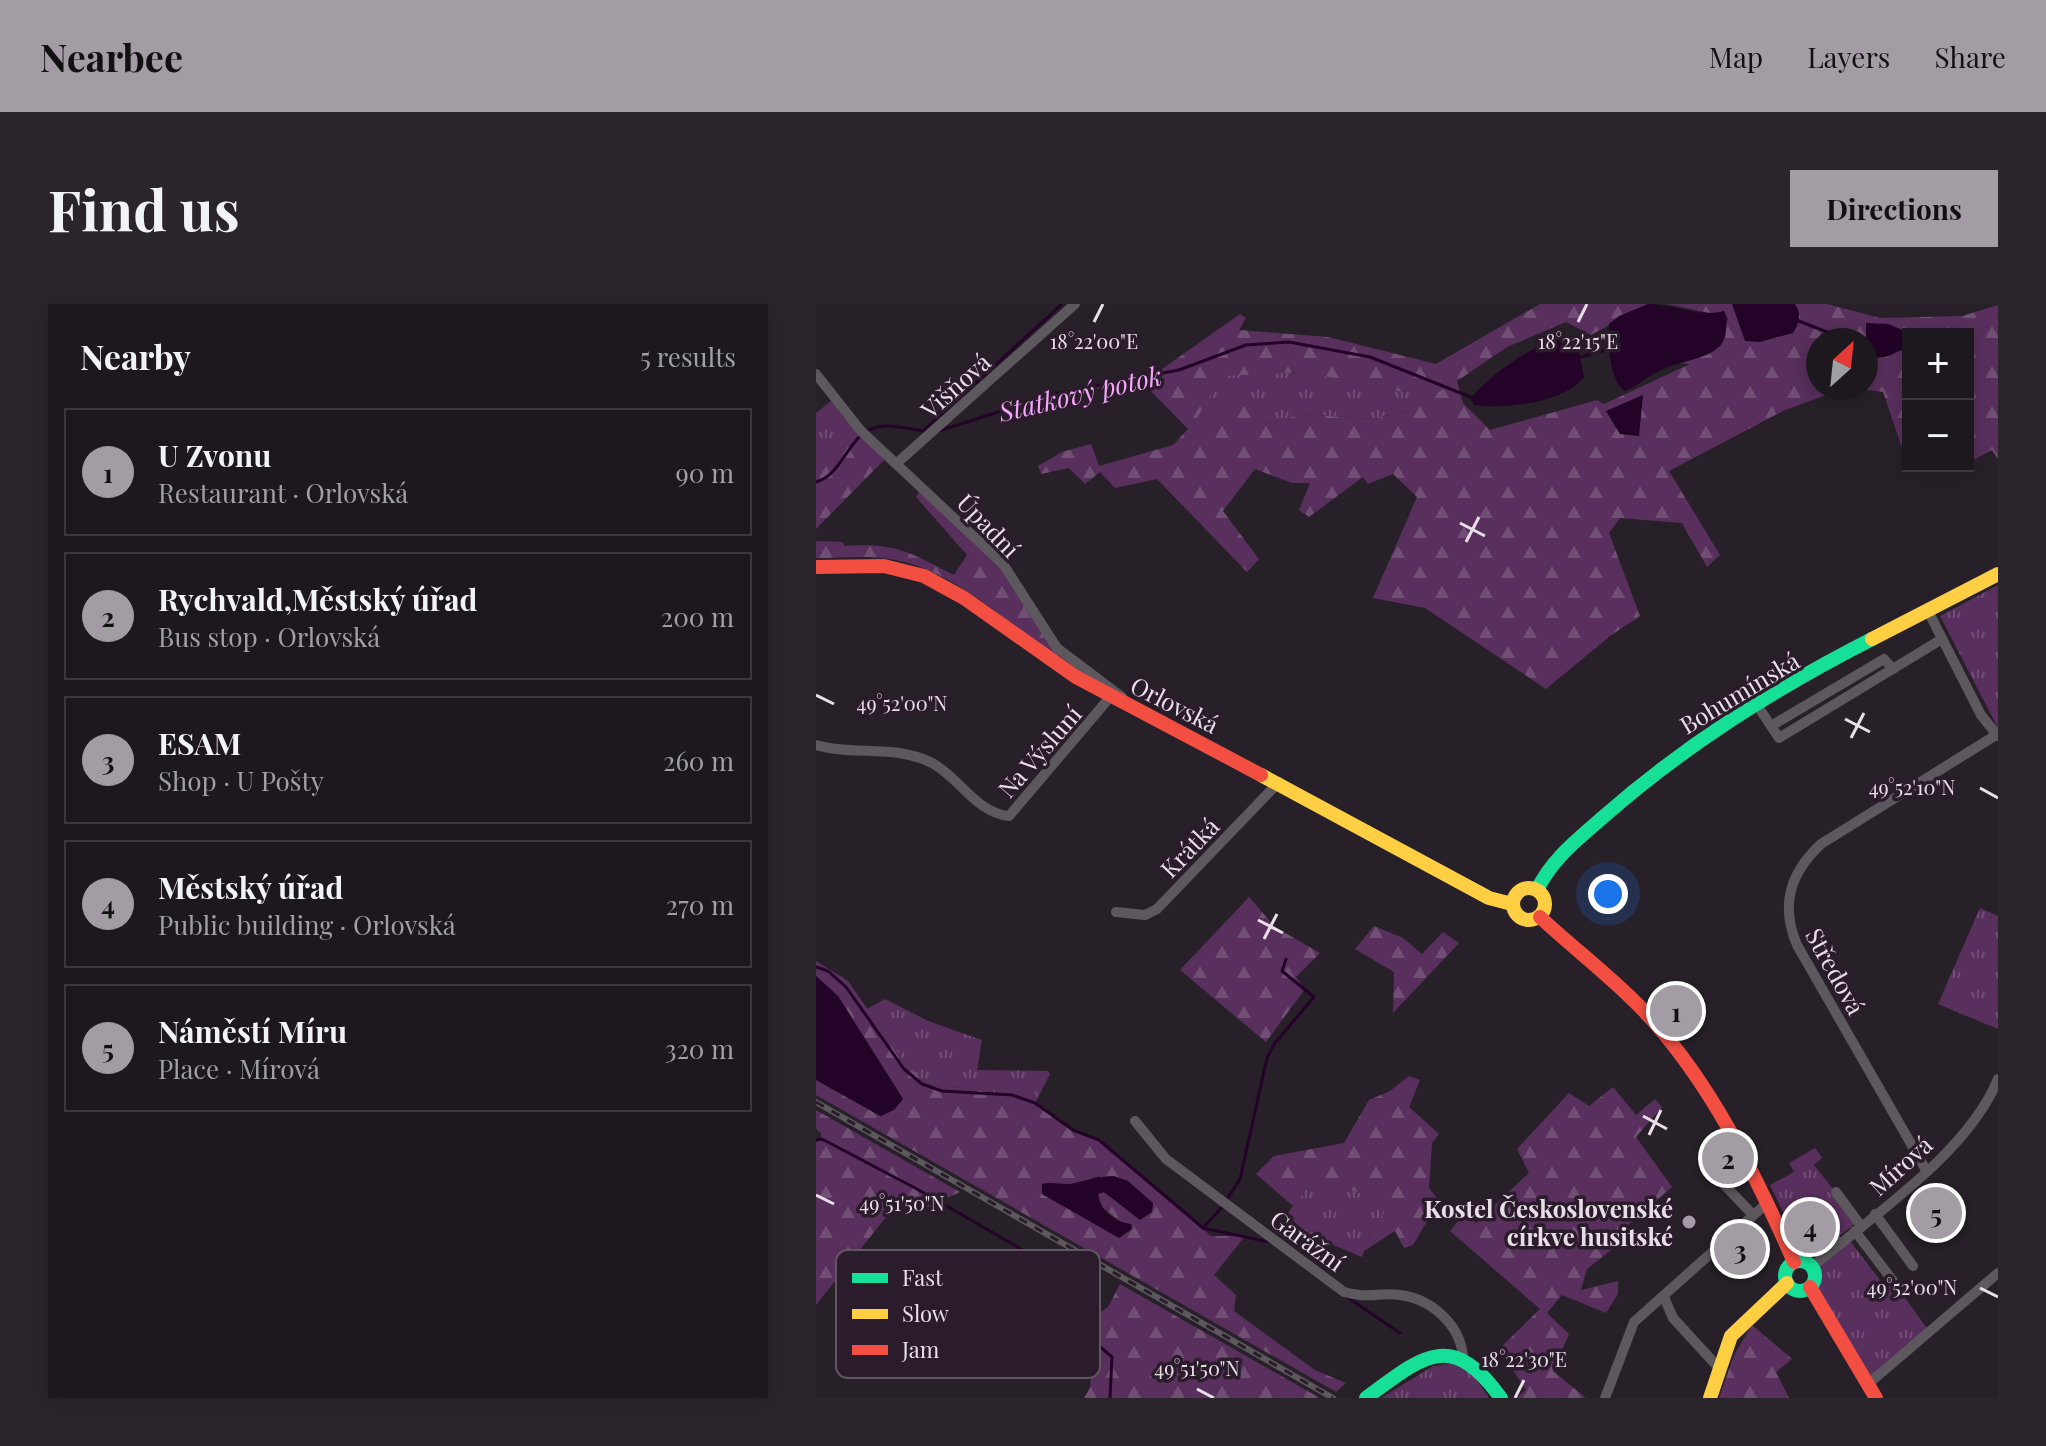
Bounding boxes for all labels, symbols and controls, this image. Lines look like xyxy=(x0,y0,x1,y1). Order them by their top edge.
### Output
text: Nearbee xyxy=(40,31,183,82)
text: Map xyxy=(1709,38,1763,75)
text: Layers xyxy=(1807,38,1890,75)
text: Share xyxy=(1934,38,2006,75)
button: Directions xyxy=(1790,170,1998,247)
text: Find us xyxy=(48,171,240,246)
text: 18°22'00"E xyxy=(1050,327,1138,354)
text: 18°22'15"E xyxy=(1538,327,1618,354)
north arrow xyxy=(1806,328,1878,400)
map controls xyxy=(1902,328,1974,472)
button: + xyxy=(1902,328,1974,400)
text: Nearby xyxy=(80,333,191,379)
text: 5 results xyxy=(640,339,736,374)
street label: Višňová xyxy=(913,345,997,425)
water label: Statkový potok xyxy=(994,357,1165,429)
button: − xyxy=(1902,400,1974,472)
text: U Zvonu xyxy=(158,435,271,475)
text: 1 xyxy=(103,455,113,490)
text: 90 m xyxy=(676,455,734,490)
text: Restaurant · Orlovská xyxy=(158,475,408,510)
street label: Úpadní xyxy=(951,486,1027,564)
text: Rychvald,Městský úřad xyxy=(158,579,477,619)
text: 2 xyxy=(101,599,115,634)
text: 200 m xyxy=(661,599,734,634)
text: Bus stop · Orlovská xyxy=(158,619,380,654)
street label: Bohumínská xyxy=(1673,644,1805,740)
street label: Orlovská xyxy=(1125,668,1225,740)
text: 49°52'00"N xyxy=(857,689,947,716)
street label: Na Výsluní xyxy=(990,698,1088,804)
text: ESAM xyxy=(158,723,241,763)
text: 3 xyxy=(102,743,114,778)
text: 260 m xyxy=(663,743,734,778)
text: Shop · U Pošty xyxy=(158,763,324,798)
text: 49°52'10"N xyxy=(1869,773,1955,800)
street label: Krátká xyxy=(1153,810,1225,884)
text: Městský úřad xyxy=(158,867,344,907)
your location xyxy=(1588,874,1628,914)
text: 4 xyxy=(101,887,115,922)
text: 270 m xyxy=(666,887,734,922)
text: Public building · Orlovská xyxy=(158,907,456,942)
street label: Středová xyxy=(1799,922,1873,1020)
pin: 1 xyxy=(1650,981,1702,1041)
text: Náměstí Míru xyxy=(158,1011,347,1051)
text: 5 xyxy=(102,1031,114,1066)
text: 320 m xyxy=(665,1031,734,1066)
text: Place · Mírová xyxy=(158,1051,320,1086)
pin: 2 xyxy=(1702,1128,1754,1188)
street label: Mírová xyxy=(1862,1128,1938,1202)
pin: 5 xyxy=(1910,1183,1962,1243)
text: 49°51'50"N xyxy=(859,1189,945,1216)
place label: Kostel Československé církve husitské xyxy=(1424,1192,1673,1252)
pin: 4 xyxy=(1784,1197,1836,1257)
street label: Garážní xyxy=(1265,1202,1351,1278)
marker: Kostel Československé církve husitské xyxy=(1680,1213,1698,1231)
pin: 3 xyxy=(1714,1219,1766,1279)
legend xyxy=(836,1250,1100,1378)
text: Fast xyxy=(902,1262,944,1292)
text: 49°52'00"N xyxy=(1867,1273,1957,1300)
text: Slow xyxy=(902,1298,949,1328)
text: Jam xyxy=(901,1334,940,1364)
text: 18°22'30"E xyxy=(1481,1345,1567,1372)
text: 49°51'50"N xyxy=(1154,1354,1240,1381)

